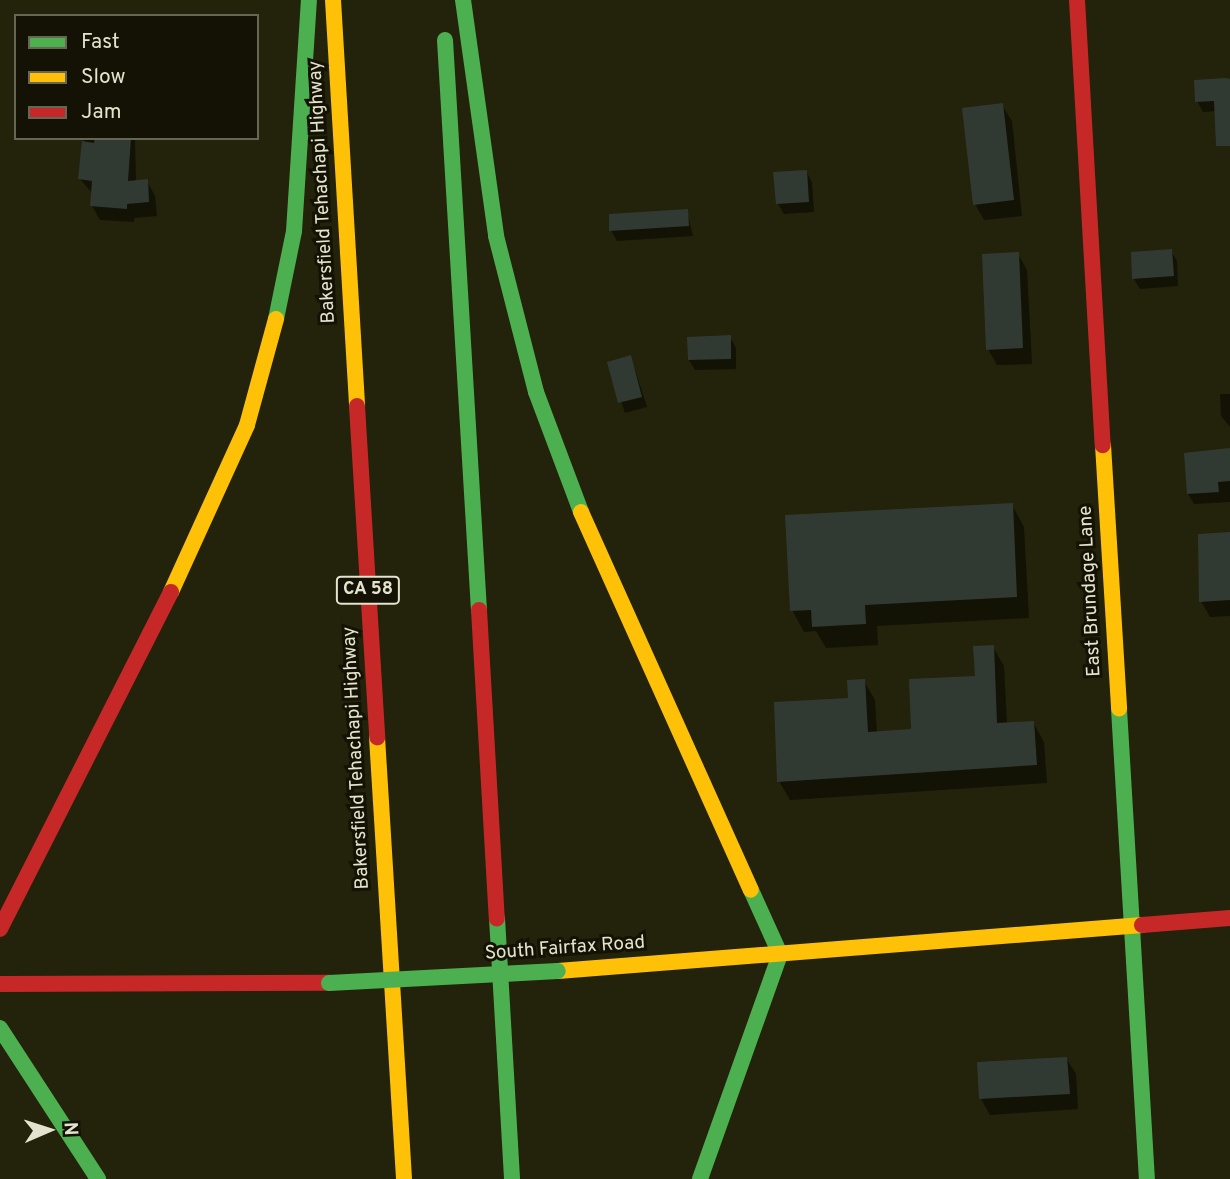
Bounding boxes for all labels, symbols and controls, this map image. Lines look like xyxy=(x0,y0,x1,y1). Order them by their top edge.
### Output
legend xyxy=(14,14,259,140)
text: Fast xyxy=(81,29,120,56)
street label: Bakersfield Tehachapi Highway xyxy=(305,60,341,324)
text: Slow xyxy=(81,64,126,91)
text: Jam xyxy=(81,99,122,126)
street label: East Brundage Lane xyxy=(1075,505,1107,677)
road number: CA 58 xyxy=(335,576,401,604)
street label: Bakersfield Tehachapi Highway xyxy=(339,626,375,890)
street label: South Fairfax Road xyxy=(484,932,646,966)
north arrow xyxy=(14,1095,84,1165)
text: N xyxy=(58,1121,82,1136)

